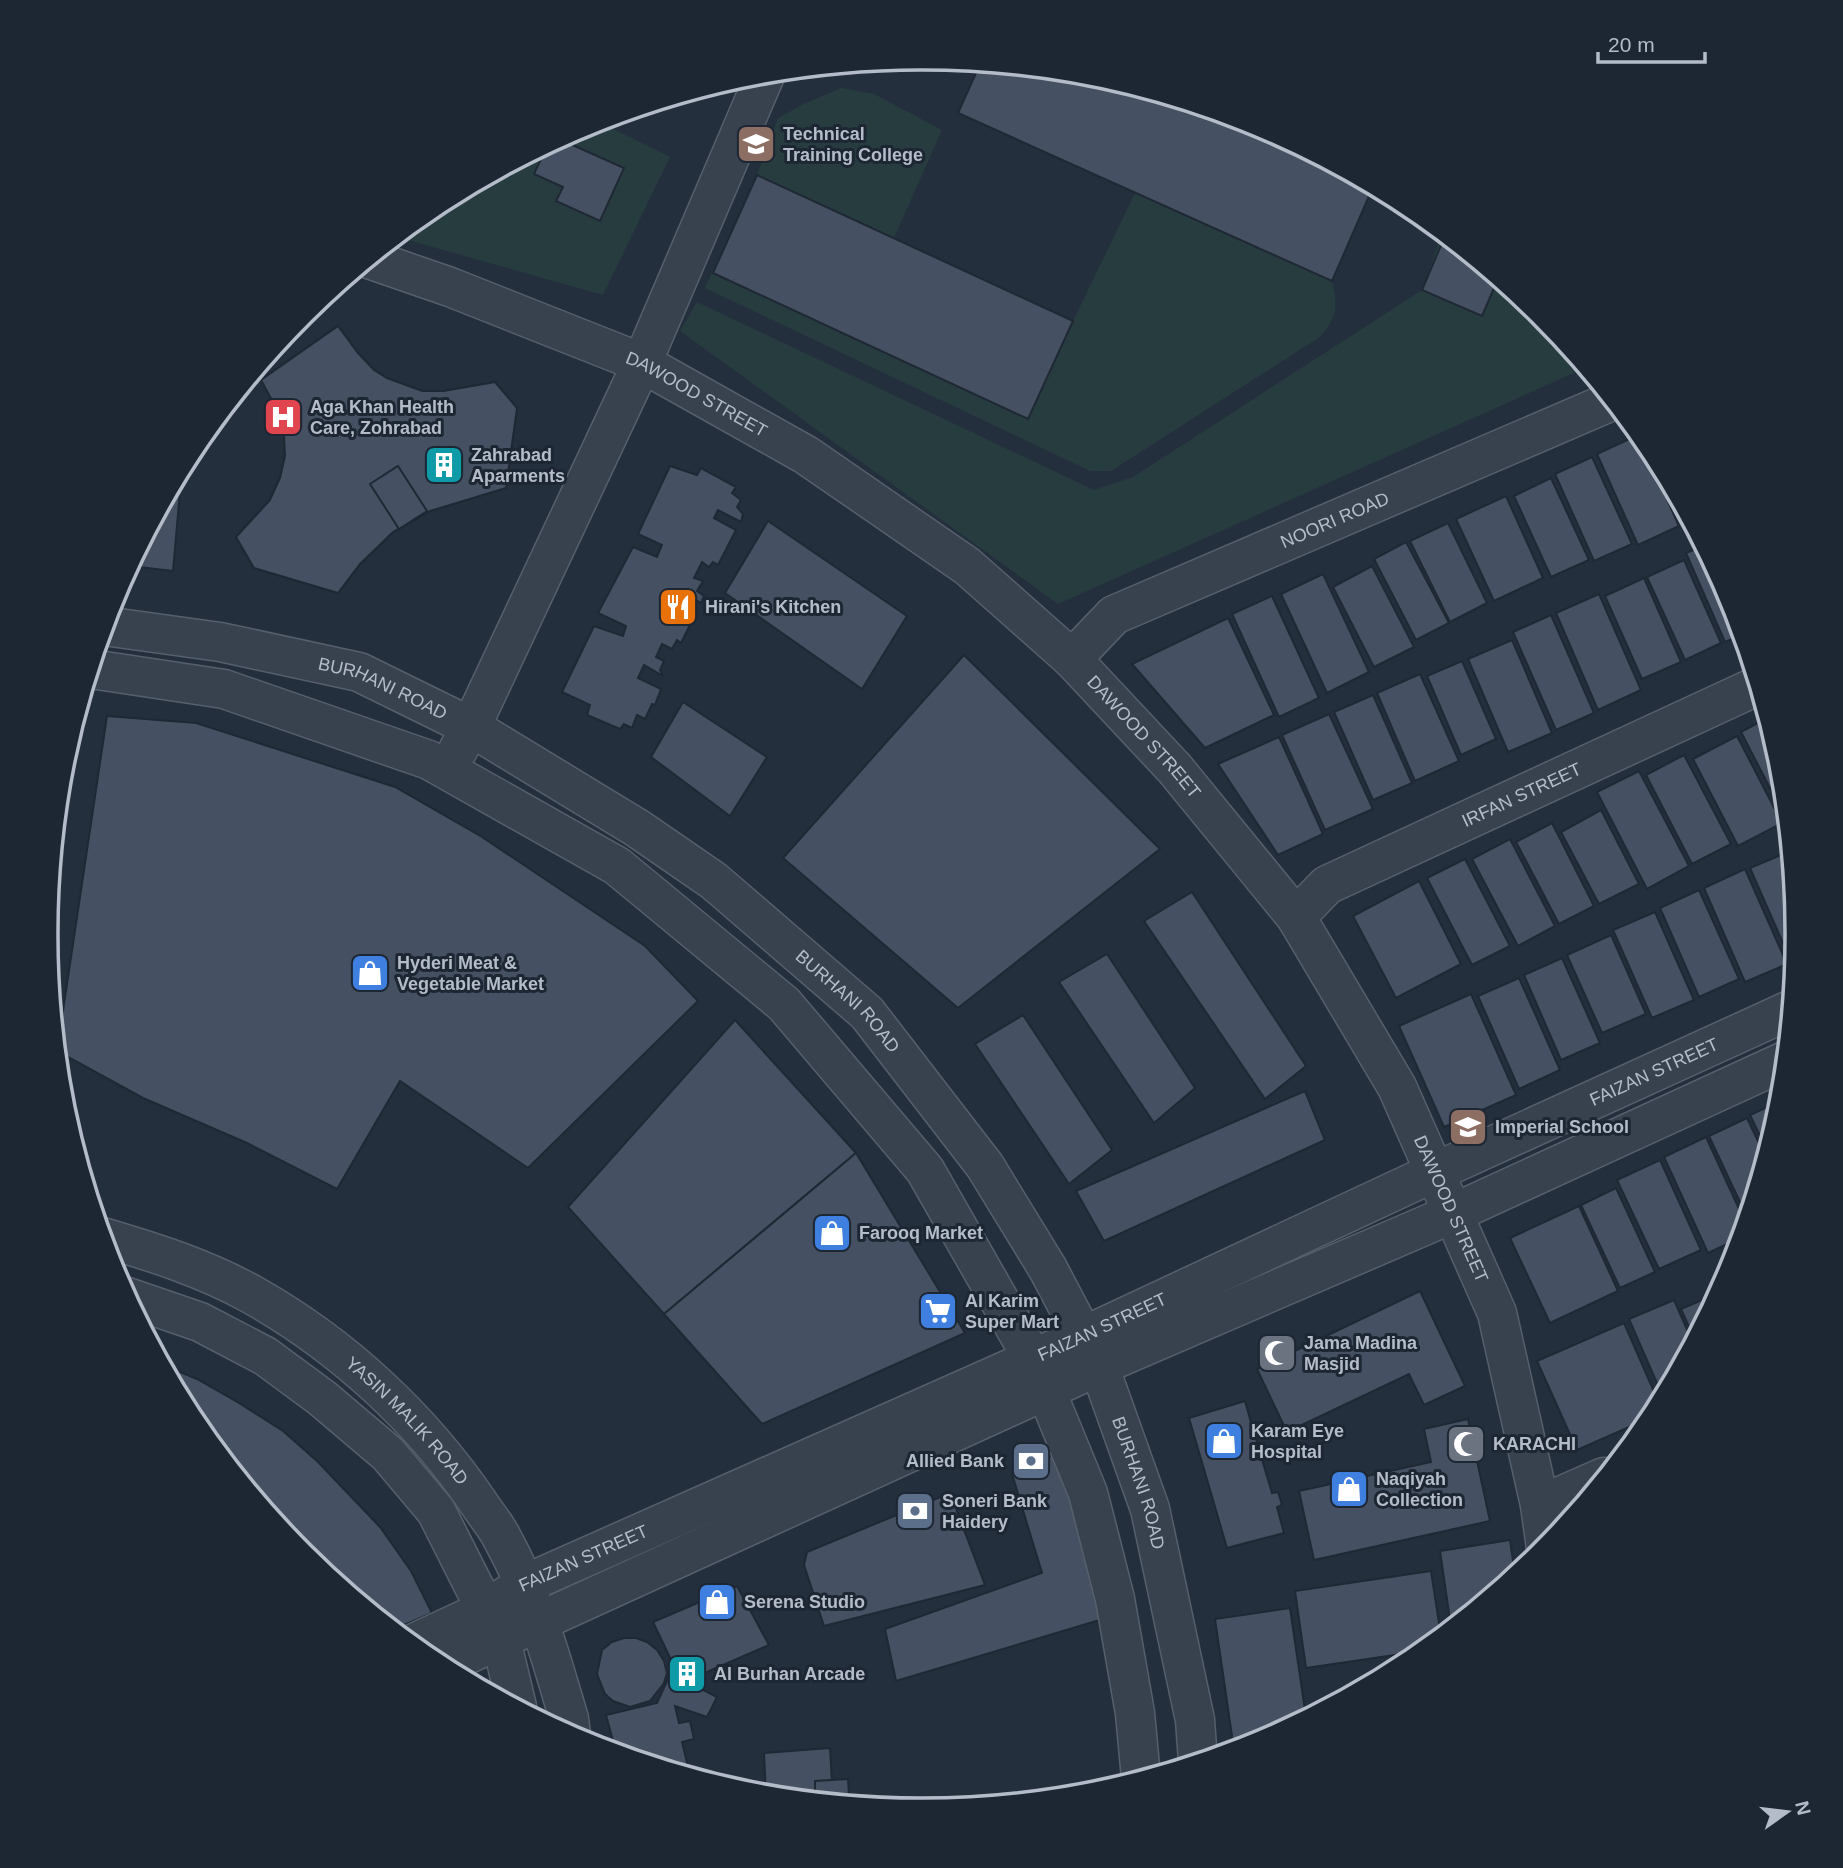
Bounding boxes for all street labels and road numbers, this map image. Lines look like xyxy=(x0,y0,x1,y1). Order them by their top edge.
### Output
street label: DAWOOD STREET xyxy=(623,348,771,441)
street label: NOORI ROAD xyxy=(1277,488,1392,552)
street label: BURHANI ROAD xyxy=(316,654,450,724)
street label: DAWOOD STREET xyxy=(1083,672,1205,802)
street label: IRFAN STREET xyxy=(1459,759,1584,831)
street label: BURHANI ROAD xyxy=(792,946,904,1056)
street label: FAIZAN STREET xyxy=(1587,1034,1721,1110)
street label: DAWOOD STREET xyxy=(1410,1132,1492,1285)
street label: FAIZAN STREET xyxy=(1035,1289,1170,1365)
street label: YASIN MALIK ROAD xyxy=(342,1353,472,1489)
street label: BURHANI ROAD xyxy=(1108,1414,1168,1551)
street label: FAIZAN STREET xyxy=(516,1521,651,1596)

